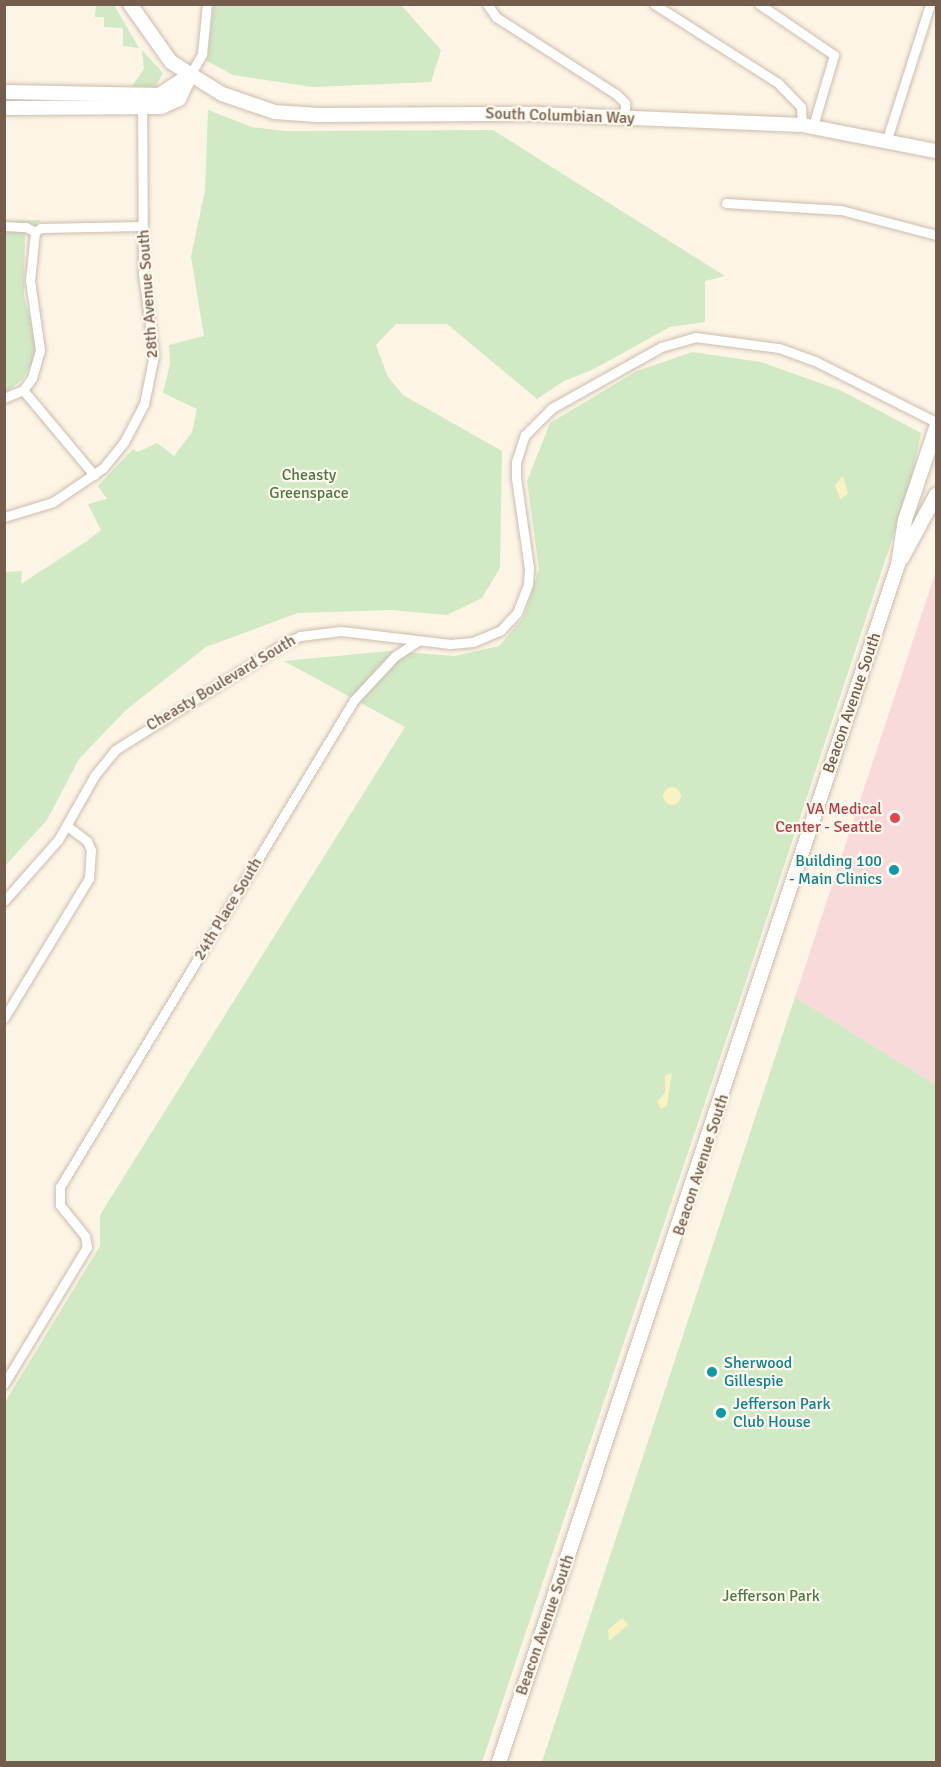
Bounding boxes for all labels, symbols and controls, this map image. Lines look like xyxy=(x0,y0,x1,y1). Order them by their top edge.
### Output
street label: South Columbian Way xyxy=(485,104,635,128)
street label: 28th Avenue South xyxy=(134,229,162,359)
park label: Cheasty Greenspace xyxy=(269,465,349,503)
street label: Beacon Avenue South xyxy=(819,630,885,776)
street label: Cheasty Boulevard South xyxy=(143,631,299,735)
place label: VA Medical Center - Seattle xyxy=(775,799,882,837)
marker: VA Medical Center - Seattle xyxy=(886,809,904,827)
place label: Building 100 - Main Clinics xyxy=(789,851,882,889)
street label: 24th Place South xyxy=(190,854,266,964)
marker: Building 100 - Main Clinics xyxy=(887,863,901,877)
street label: Beacon Avenue South xyxy=(669,1092,733,1238)
place label: Sherwood Gillespie xyxy=(724,1353,792,1391)
marker: Sherwood Gillespie xyxy=(705,1365,719,1379)
place label: Jefferson Park Club House xyxy=(733,1394,830,1432)
marker: Jefferson Park Club House xyxy=(714,1406,728,1420)
street label: Beacon Avenue South xyxy=(512,1552,578,1698)
park label: Jefferson Park xyxy=(722,1586,820,1606)

